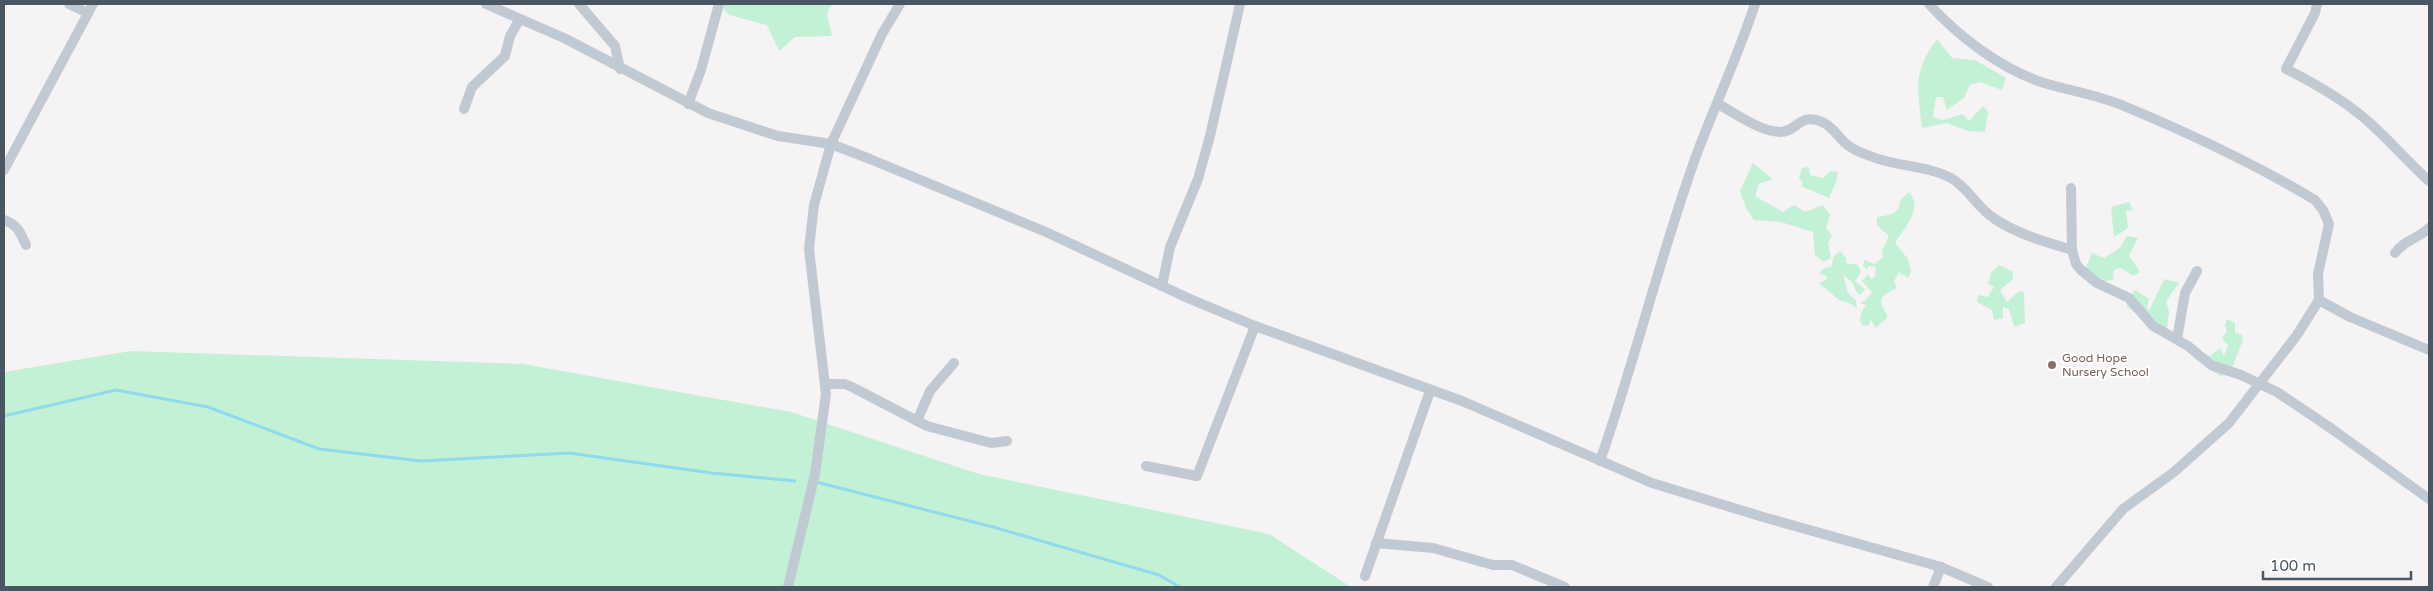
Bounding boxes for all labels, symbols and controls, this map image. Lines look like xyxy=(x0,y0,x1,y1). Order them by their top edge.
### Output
place label: Good Hope Nursery School xyxy=(2062,351,2149,379)
marker: Good Hope Nursery School xyxy=(2046,359,2058,371)
scale bar xyxy=(2263,548,2410,580)
text: 100 m xyxy=(2270,557,2316,575)

